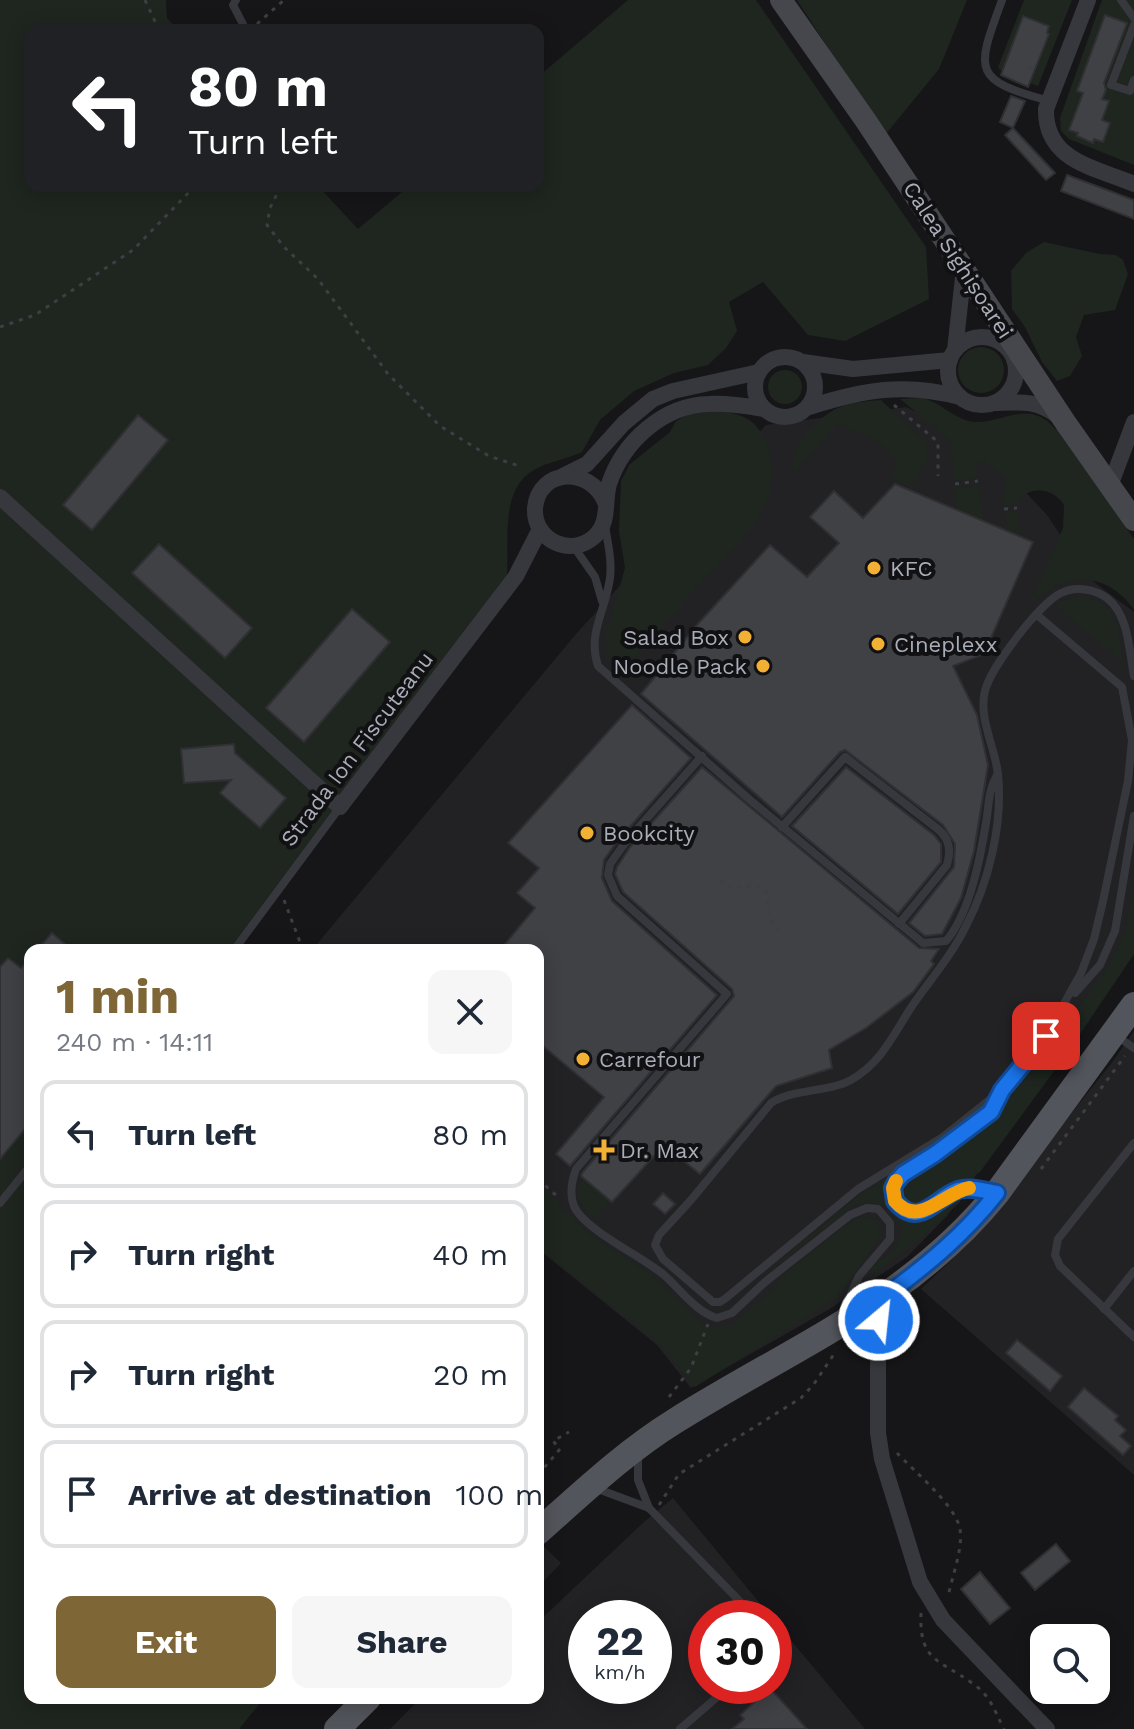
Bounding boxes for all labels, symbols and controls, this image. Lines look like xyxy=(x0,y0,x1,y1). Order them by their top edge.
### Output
text: 80 m xyxy=(188,54,328,120)
icon: left xyxy=(56,56,160,160)
text: Turn left xyxy=(188,121,338,163)
street label: Calea Sighișoarei xyxy=(898,177,1018,343)
place label: KFC xyxy=(890,556,933,581)
marker: KFC xyxy=(865,559,883,577)
place label: Salad Box xyxy=(623,625,729,650)
marker: Salad Box xyxy=(736,628,754,646)
place label: Cineplexx xyxy=(894,632,998,657)
marker: Cineplexx xyxy=(869,635,887,653)
street label: Strada Ion Fiscuteanu xyxy=(276,647,438,851)
place label: Noodle Pack xyxy=(613,654,747,679)
marker: Noodle Pack xyxy=(754,657,772,675)
place label: Bookcity xyxy=(603,821,695,846)
marker: Bookcity xyxy=(578,824,596,842)
text: 1 min xyxy=(56,968,179,1025)
button: close xyxy=(428,970,512,1054)
pin xyxy=(1012,1002,1080,1070)
icon: arrive xyxy=(1024,1014,1068,1058)
text: 240 m · 14:11 xyxy=(56,1027,213,1057)
place label: Carrefour xyxy=(599,1047,701,1072)
marker: Carrefour xyxy=(574,1050,592,1068)
icon: left xyxy=(60,1112,104,1156)
text: Turn left xyxy=(128,1117,256,1152)
text: 80 m xyxy=(432,1117,508,1152)
place label: Dr. Max xyxy=(620,1138,699,1163)
marker: Dr. Max xyxy=(595,1141,613,1159)
icon: right xyxy=(60,1232,104,1276)
text: Turn right xyxy=(128,1237,274,1272)
text: 40 m xyxy=(432,1237,508,1272)
position arrow xyxy=(837,1278,921,1362)
icon: right xyxy=(60,1352,104,1396)
text: Turn right xyxy=(128,1357,274,1392)
text: 20 m xyxy=(433,1357,508,1392)
icon: arrive xyxy=(60,1472,104,1516)
text: Arrive at destination xyxy=(128,1477,432,1512)
text: 100 m xyxy=(456,1477,543,1512)
button: Exit xyxy=(56,1596,276,1688)
button: Share xyxy=(292,1596,512,1688)
speed limit sign: 30 xyxy=(688,1600,792,1704)
text: 22 xyxy=(596,1618,644,1665)
map controls xyxy=(1030,1624,1110,1704)
button: search xyxy=(1030,1624,1110,1704)
text: km/h xyxy=(594,1660,646,1684)

